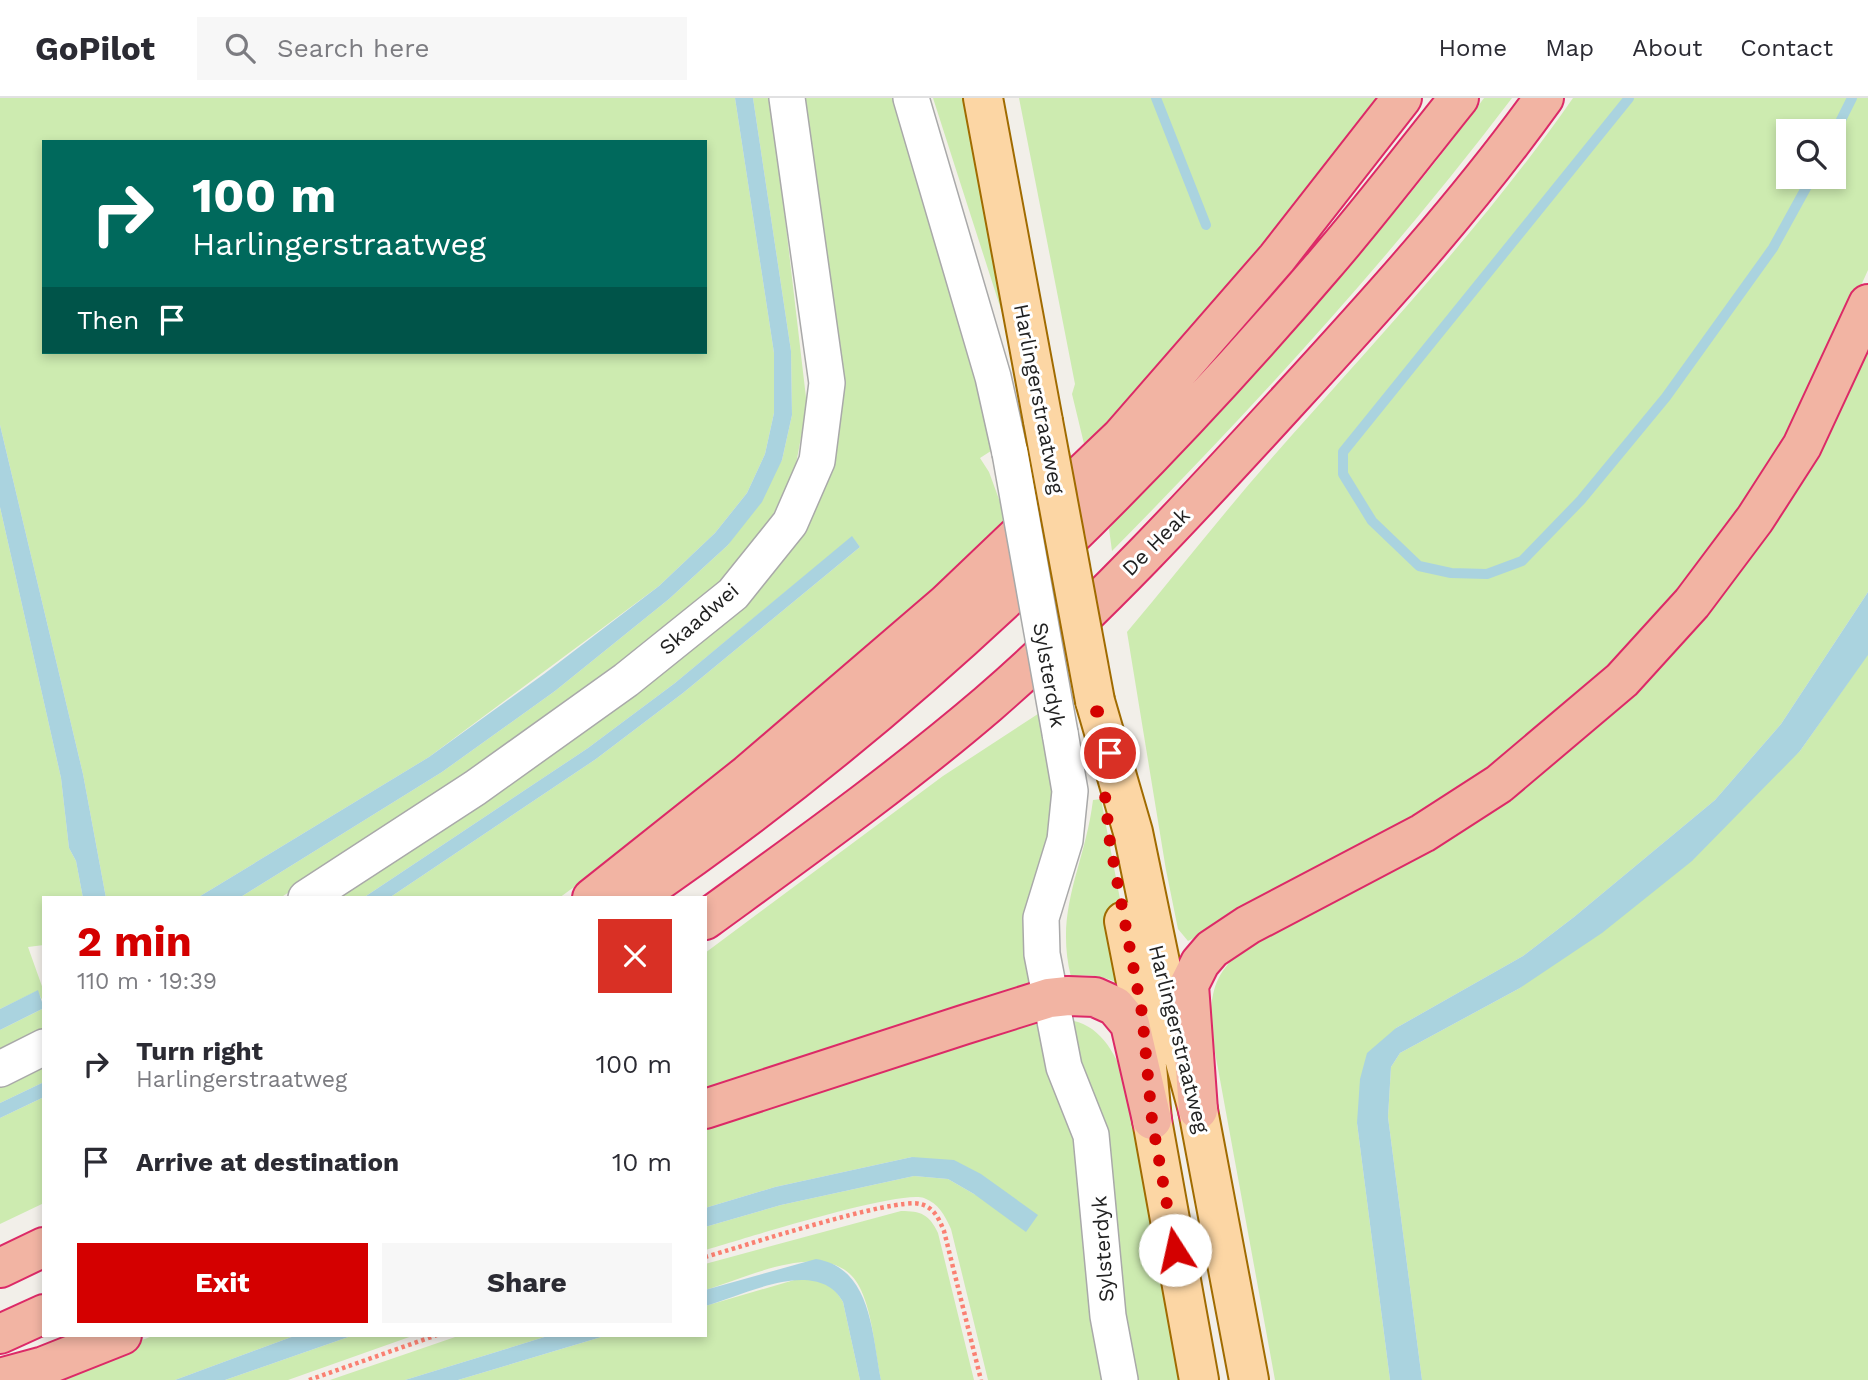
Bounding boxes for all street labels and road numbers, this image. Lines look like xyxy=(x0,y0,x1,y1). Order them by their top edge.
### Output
street label: Harlingerstraatweg xyxy=(1009,302,1070,497)
street label: De Heak xyxy=(1117,502,1195,581)
street label: Skaadwei xyxy=(654,577,743,660)
street label: Sylsterdyk xyxy=(1028,620,1071,730)
street label: Harlingerstraatweg xyxy=(1144,942,1215,1136)
street label: Sylsterdyk xyxy=(1086,1195,1119,1303)

